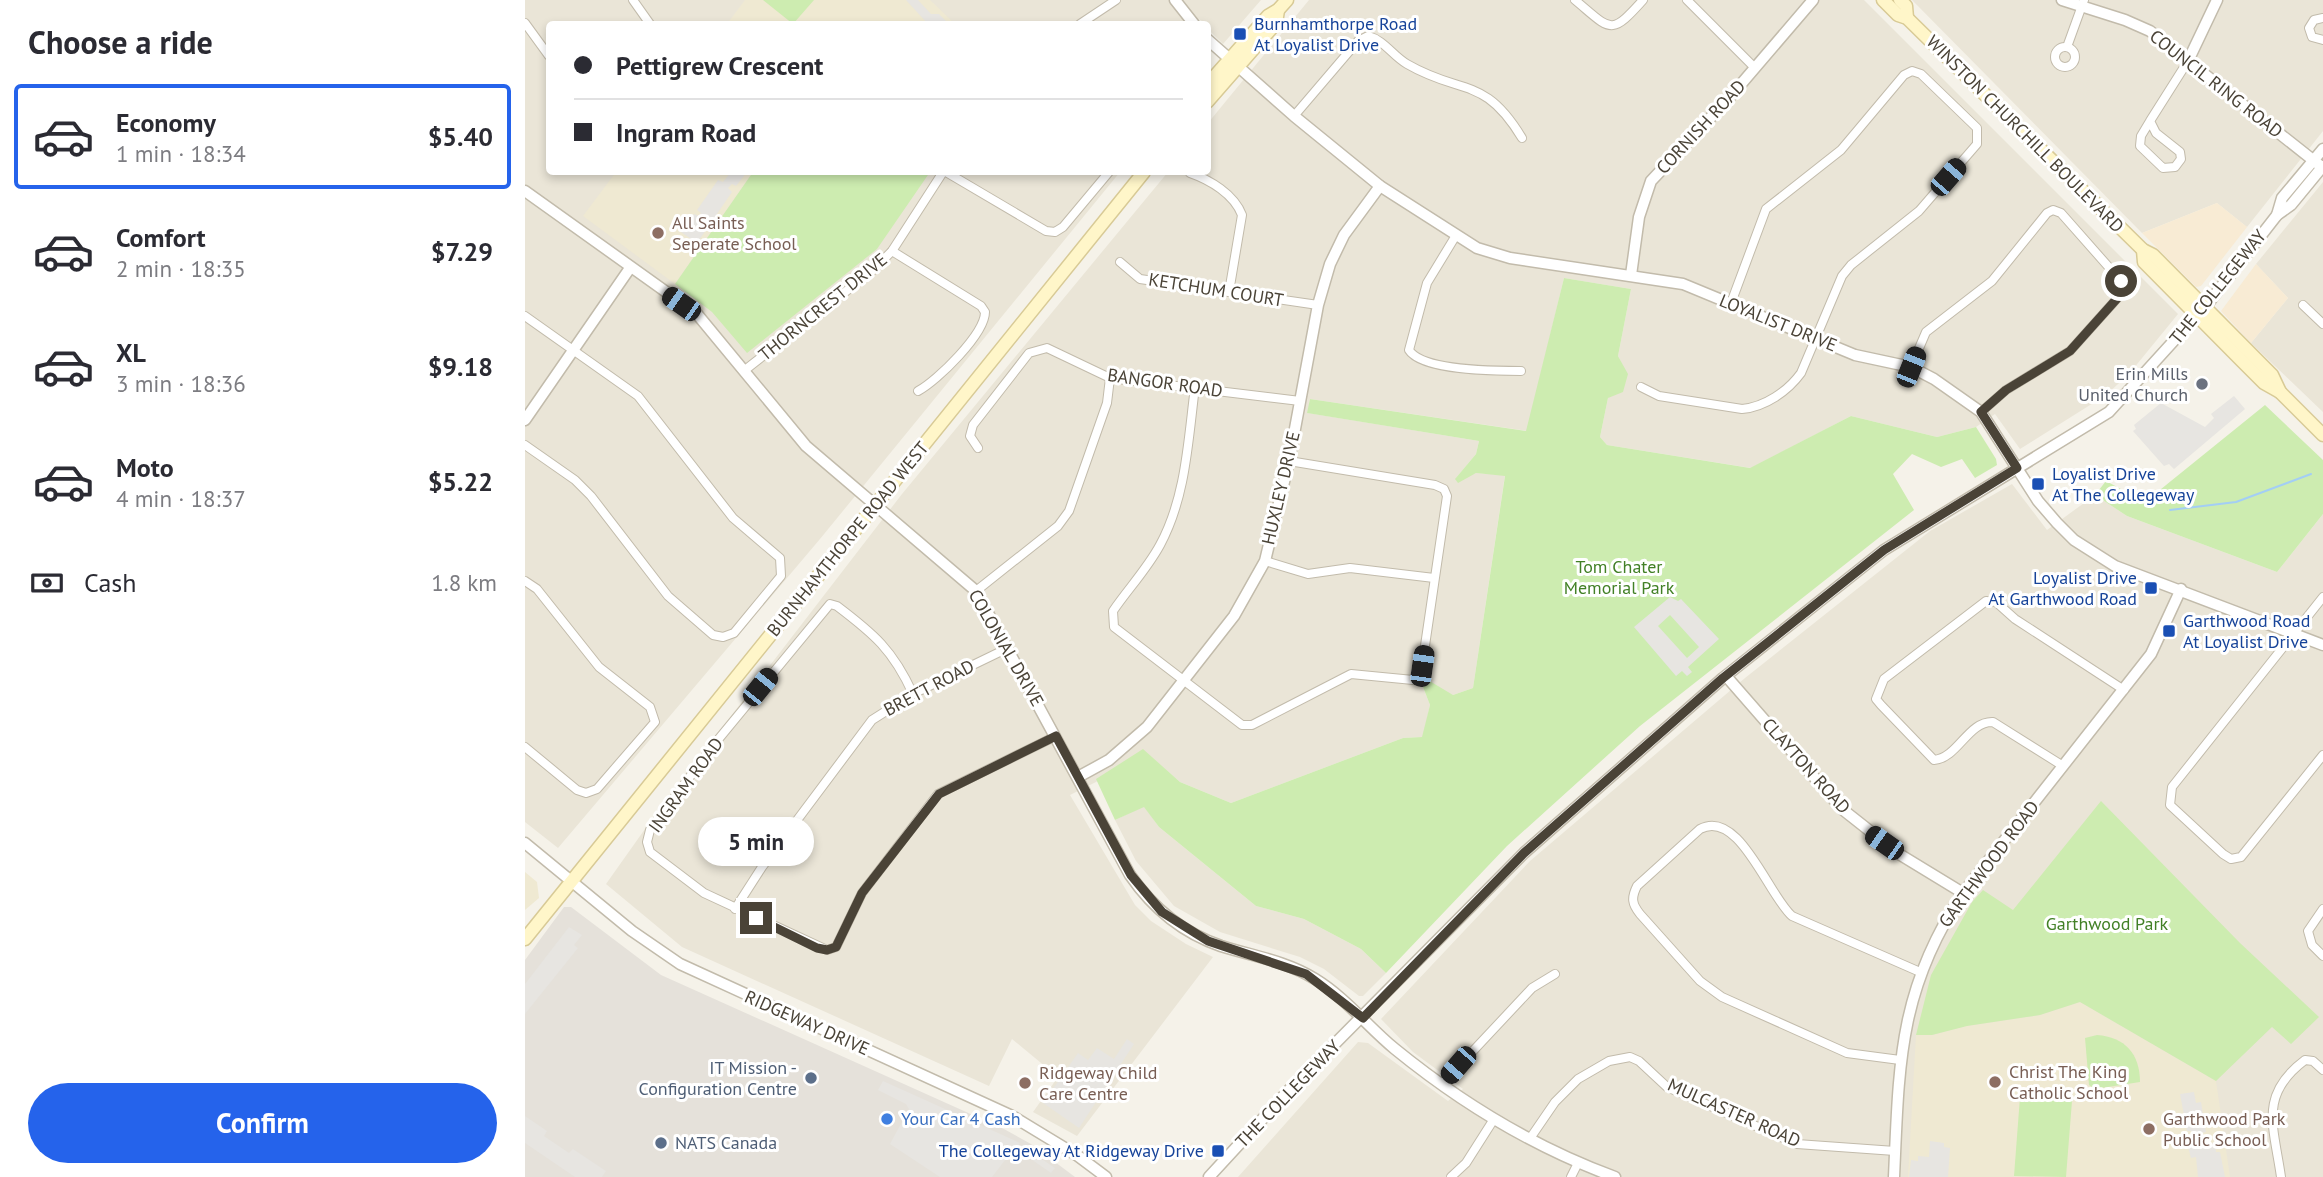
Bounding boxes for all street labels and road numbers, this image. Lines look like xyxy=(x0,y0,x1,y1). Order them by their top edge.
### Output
street label: COUNCIL RING ROAD xyxy=(2145,24,2288,143)
street label: WINSTON CHURCHILL BOULEVARD xyxy=(1922,30,2129,237)
street label: CORNISH ROAD xyxy=(1651,75,1750,179)
street label: THE COLLEGEWAY xyxy=(2164,225,2271,349)
street label: THORNCREST DRIVE xyxy=(754,248,892,366)
street label: KETCHUM COURT xyxy=(1147,267,1285,312)
street label: LOYALIST DRIVE xyxy=(1716,288,1840,357)
street label: BANGOR ROAD xyxy=(1106,363,1224,402)
street label: HUXLEY DRIVE xyxy=(1256,429,1305,547)
street label: BURNHAMTHORPE ROAD WEST xyxy=(762,437,933,641)
street label: COLONIAL DRIVE xyxy=(964,585,1049,710)
street label: BRETT ROAD xyxy=(879,654,978,721)
street label: CLAYTON ROAD xyxy=(1757,713,1855,818)
street label: INGRAM ROAD xyxy=(643,733,728,837)
street label: GARTHWOOD ROAD xyxy=(1933,796,2044,932)
street label: RIDGEWAY DRIVE xyxy=(741,985,873,1060)
street label: THE COLLEGEWAY xyxy=(1230,1035,1345,1152)
street label: MULCASTER ROAD xyxy=(1664,1073,1804,1152)

